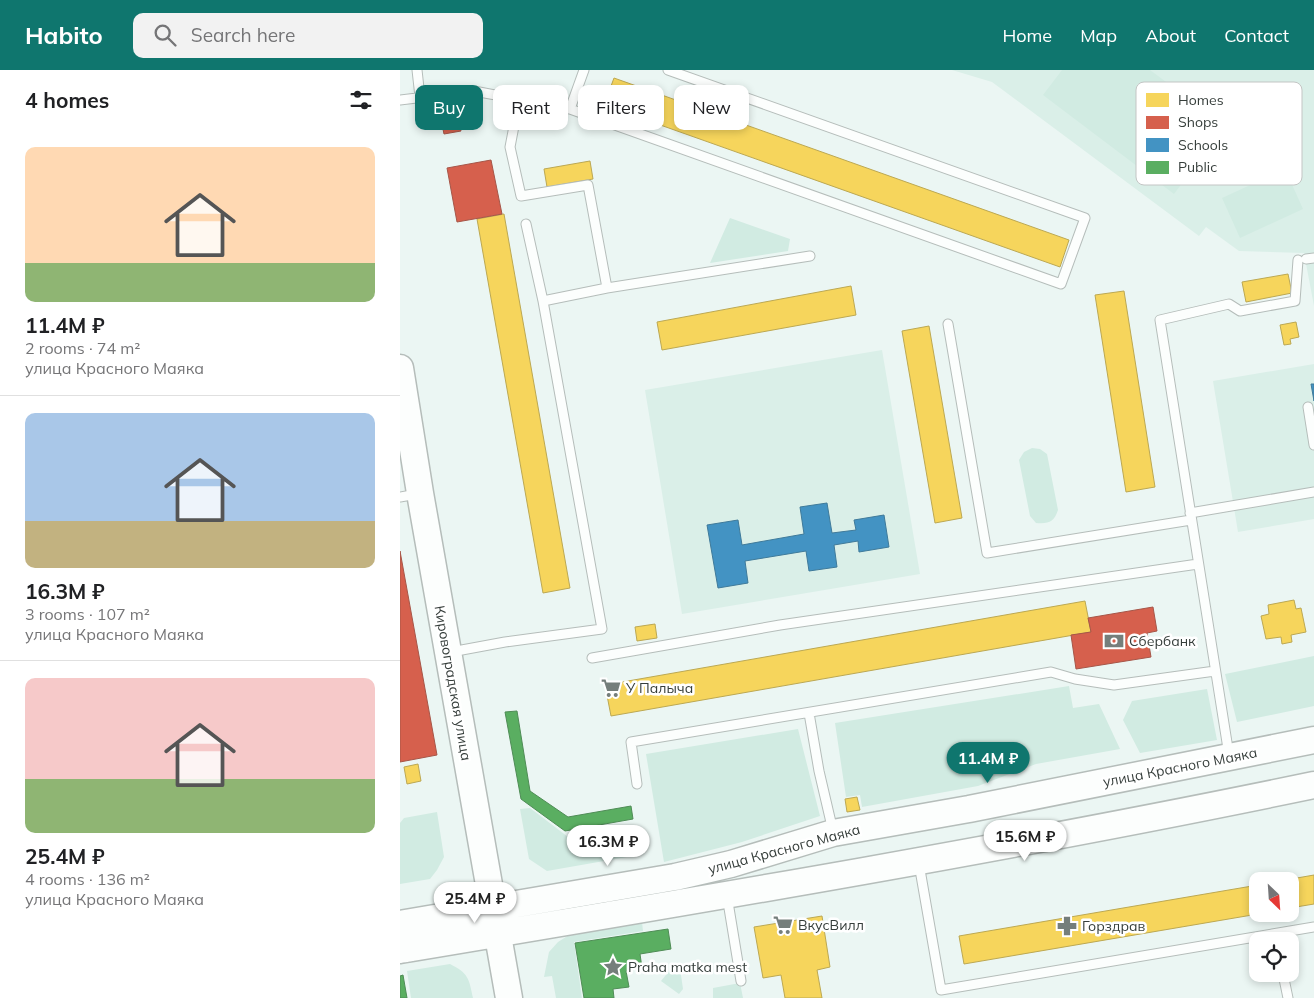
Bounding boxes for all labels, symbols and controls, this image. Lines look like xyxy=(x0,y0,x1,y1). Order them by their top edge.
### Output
search box xyxy=(133,13,483,58)
text: Habito xyxy=(25,20,103,50)
icon: search xyxy=(151,21,179,49)
text: Search here xyxy=(191,23,295,47)
text: Home xyxy=(1002,24,1052,47)
text: Map xyxy=(1080,24,1117,47)
text: About xyxy=(1145,24,1196,47)
text: Contact xyxy=(1224,24,1289,47)
legend xyxy=(1136,82,1302,185)
chip: Buy xyxy=(415,85,483,130)
chip: Rent xyxy=(493,85,568,130)
chip: Filters xyxy=(578,85,664,130)
chip: New xyxy=(674,85,749,130)
icon: filters xyxy=(347,86,375,114)
text: 4 homes xyxy=(25,87,109,113)
text: Homes xyxy=(1178,91,1224,109)
text: Shops xyxy=(1178,113,1218,131)
text: Schools xyxy=(1178,136,1228,154)
text: Public xyxy=(1178,158,1217,176)
icon: home xyxy=(155,180,245,270)
text: 11.4M ₽ xyxy=(25,312,105,338)
text: 2 rooms · 74 m² xyxy=(25,338,140,358)
text: улица Красного Маяка xyxy=(25,358,204,378)
icon: home xyxy=(155,445,245,535)
text: 16.3M ₽ xyxy=(25,578,105,604)
text: 3 rooms · 107 m² xyxy=(25,604,150,624)
street label: Кировоградская улица xyxy=(430,604,476,762)
text: улица Красного Маяка xyxy=(25,624,204,644)
bank icon: Сбербанк xyxy=(1103,630,1125,652)
place label: Сбербанк xyxy=(1129,632,1196,650)
supermarket icon: У Палыча xyxy=(600,677,622,699)
place label: У Палыча xyxy=(625,679,693,697)
icon: home xyxy=(155,710,245,800)
pin: 11.4M ₽ xyxy=(942,742,1034,784)
street label: улица Красного Маяка xyxy=(1101,743,1259,791)
text: 11.4M ₽ xyxy=(958,748,1018,768)
street label: улица Красного Маяка xyxy=(706,820,862,878)
pin: 15.6M ₽ xyxy=(979,820,1071,862)
pin: 16.3M ₽ xyxy=(562,824,654,867)
text: 15.6M ₽ xyxy=(995,826,1055,846)
text: 16.3M ₽ xyxy=(578,831,638,851)
text: 25.4M ₽ xyxy=(25,843,105,869)
text: 4 rooms · 136 m² xyxy=(25,869,150,889)
north arrow xyxy=(1249,872,1299,922)
map controls xyxy=(1249,872,1299,982)
pin: 25.4M ₽ xyxy=(429,882,521,924)
text: 25.4M ₽ xyxy=(445,888,505,908)
text: улица Красного Маяка xyxy=(25,889,204,909)
supermarket icon: ВкусВилл xyxy=(772,914,794,936)
pharmacy icon: Горздрав xyxy=(1056,915,1078,937)
place label: ВкусВилл xyxy=(798,916,864,934)
place label: Горздрав xyxy=(1082,917,1146,935)
button: locate xyxy=(1249,932,1299,982)
place icon: Praha matka mest xyxy=(602,956,624,978)
place label: Praha matka mest xyxy=(628,958,747,976)

